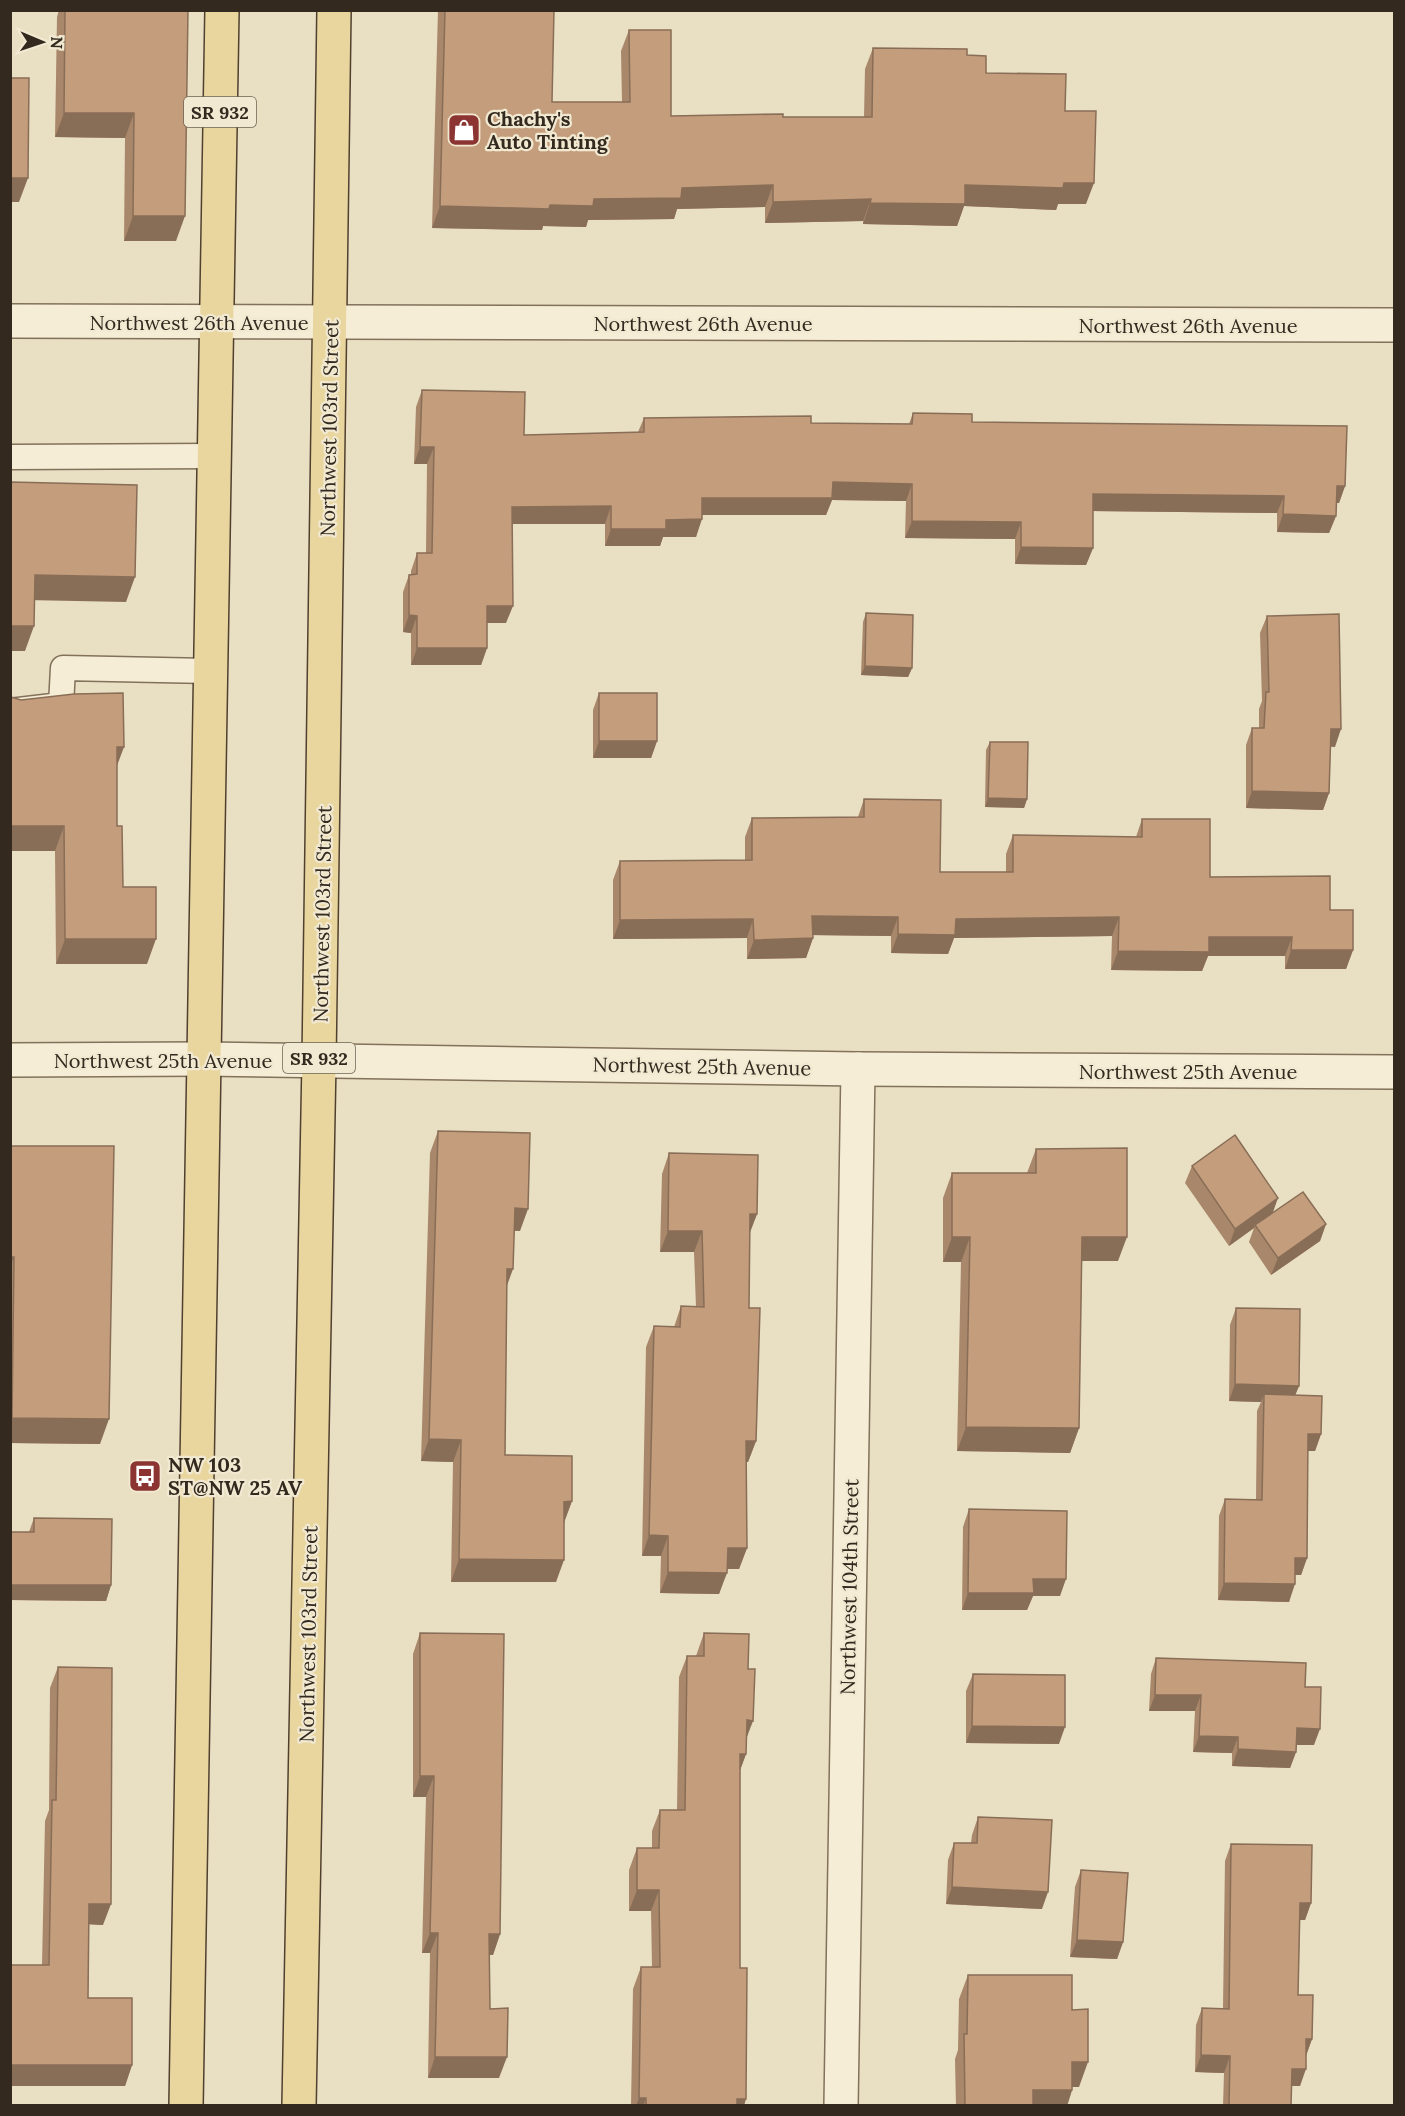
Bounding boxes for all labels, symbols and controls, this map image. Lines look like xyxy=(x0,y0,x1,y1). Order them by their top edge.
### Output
north arrow xyxy=(12,12,72,72)
text: N xyxy=(47,36,67,49)
road number: SR 932 xyxy=(184,97,256,127)
place label: Chachy's Auto Tinting xyxy=(487,106,609,154)
shop icon: Chachy's Auto Tinting xyxy=(446,112,482,148)
street label: Northwest 26th Avenue xyxy=(89,310,309,335)
street label: Northwest 26th Avenue xyxy=(593,311,813,336)
street label: Northwest 26th Avenue xyxy=(1078,313,1298,338)
street label: Northwest 103rd Street xyxy=(315,319,343,537)
street label: Northwest 103rd Street xyxy=(308,805,336,1023)
road number: SR 932 xyxy=(283,1043,355,1073)
street label: Northwest 25th Avenue xyxy=(54,1048,272,1073)
street label: Northwest 25th Avenue xyxy=(593,1052,812,1080)
street label: Northwest 25th Avenue xyxy=(1079,1059,1297,1084)
place label: NW 103 ST@NW 25 AV xyxy=(168,1452,303,1500)
bus stop icon: NW 103 ST@NW 25 AV xyxy=(127,1458,163,1494)
street label: Northwest 104th Street xyxy=(835,1478,863,1695)
street label: Northwest 103rd Street xyxy=(294,1525,322,1743)

